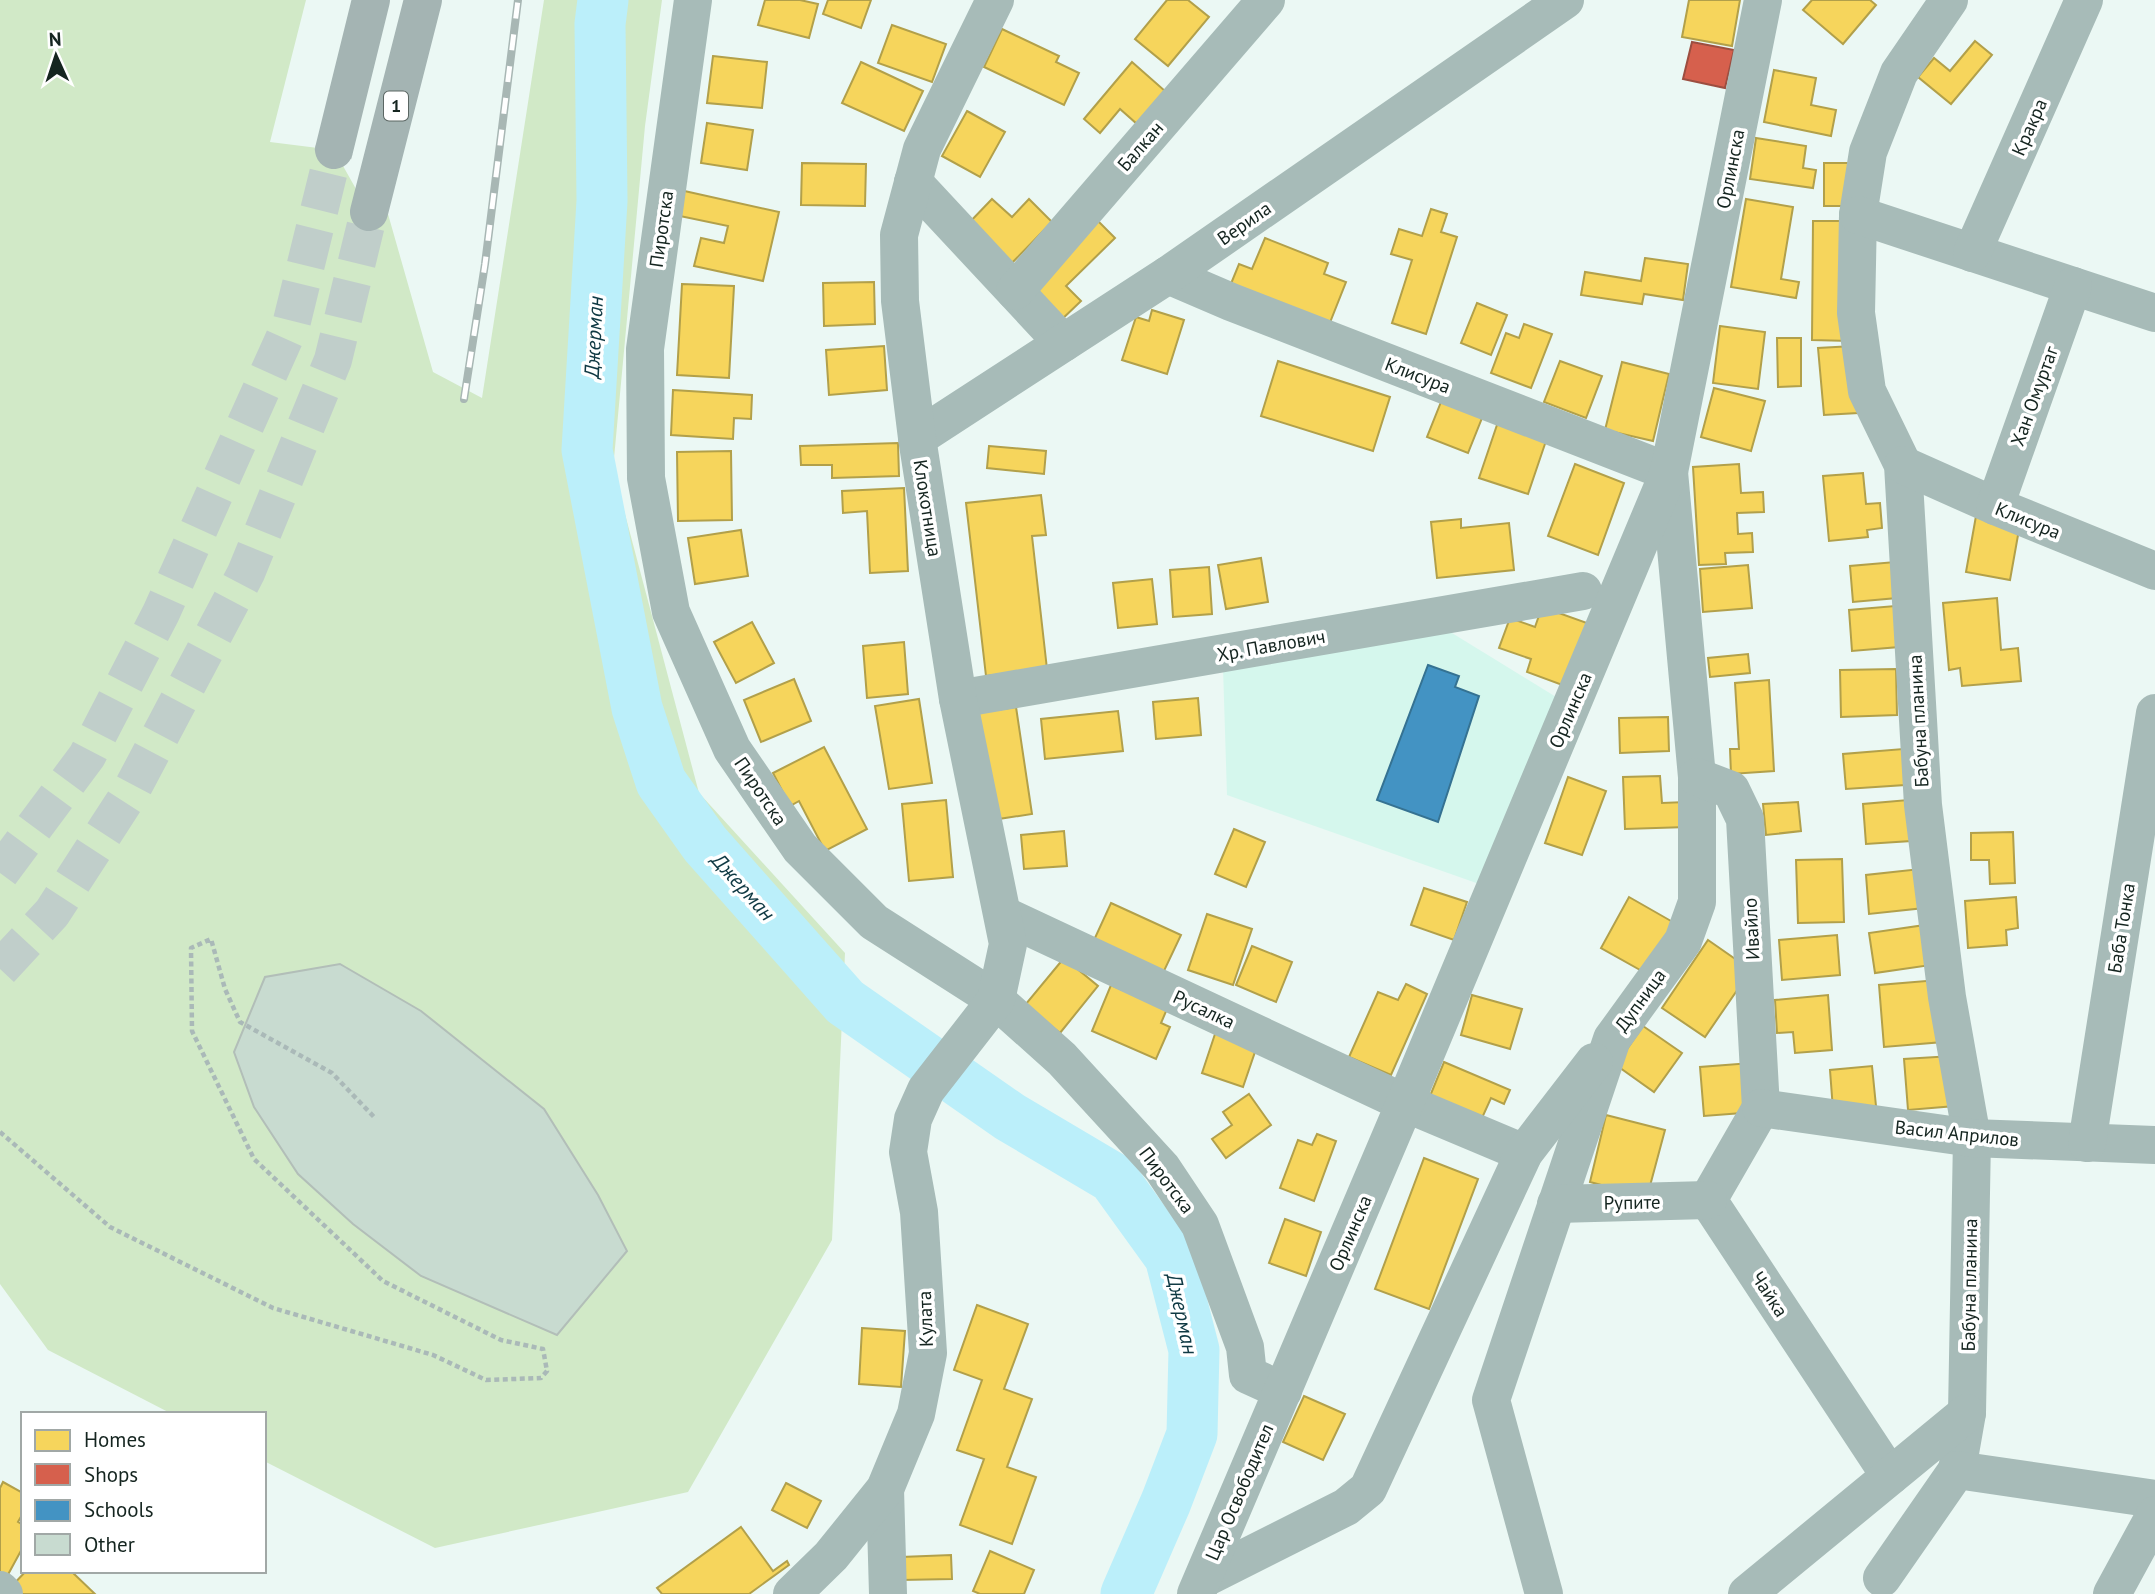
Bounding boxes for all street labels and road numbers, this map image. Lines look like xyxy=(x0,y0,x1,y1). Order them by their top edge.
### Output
road number: 1 xyxy=(384,92,408,120)
street label: Кракра xyxy=(2006,95,2052,159)
street label: Балкан xyxy=(1112,116,1168,176)
street label: Орлинска xyxy=(1711,127,1749,211)
street label: Пиротска xyxy=(644,189,678,269)
street label: Верила xyxy=(1212,196,1276,250)
street label: Хан Омуртаг xyxy=(2005,342,2063,449)
street label: Клисура xyxy=(1382,352,1454,398)
street label: Клокотница xyxy=(908,458,948,558)
street label: Клисура xyxy=(1992,496,2064,544)
street label: Хр. Павлович xyxy=(1215,624,1327,666)
street label: Бабуна планина xyxy=(1903,654,1933,788)
street label: Орлинска xyxy=(1543,668,1597,752)
street label: Пиротска xyxy=(729,752,793,830)
street label: Баба Тонка xyxy=(2102,881,2140,975)
street label: Ивайло xyxy=(1737,897,1765,961)
street label: Дупница xyxy=(1609,964,1671,1036)
street label: Русалка xyxy=(1169,984,1239,1034)
street label: Васил Априлов xyxy=(1894,1115,2020,1151)
street label: Пиротска xyxy=(1134,1142,1200,1218)
street label: Рупите xyxy=(1603,1190,1661,1214)
street label: Орлинска xyxy=(1323,1191,1377,1275)
street label: Бабуна планина xyxy=(1956,1218,1982,1352)
street label: Чайка xyxy=(1746,1267,1794,1321)
street label: Кулата xyxy=(912,1291,938,1347)
street label: Цар Освободител xyxy=(1199,1420,1279,1564)

